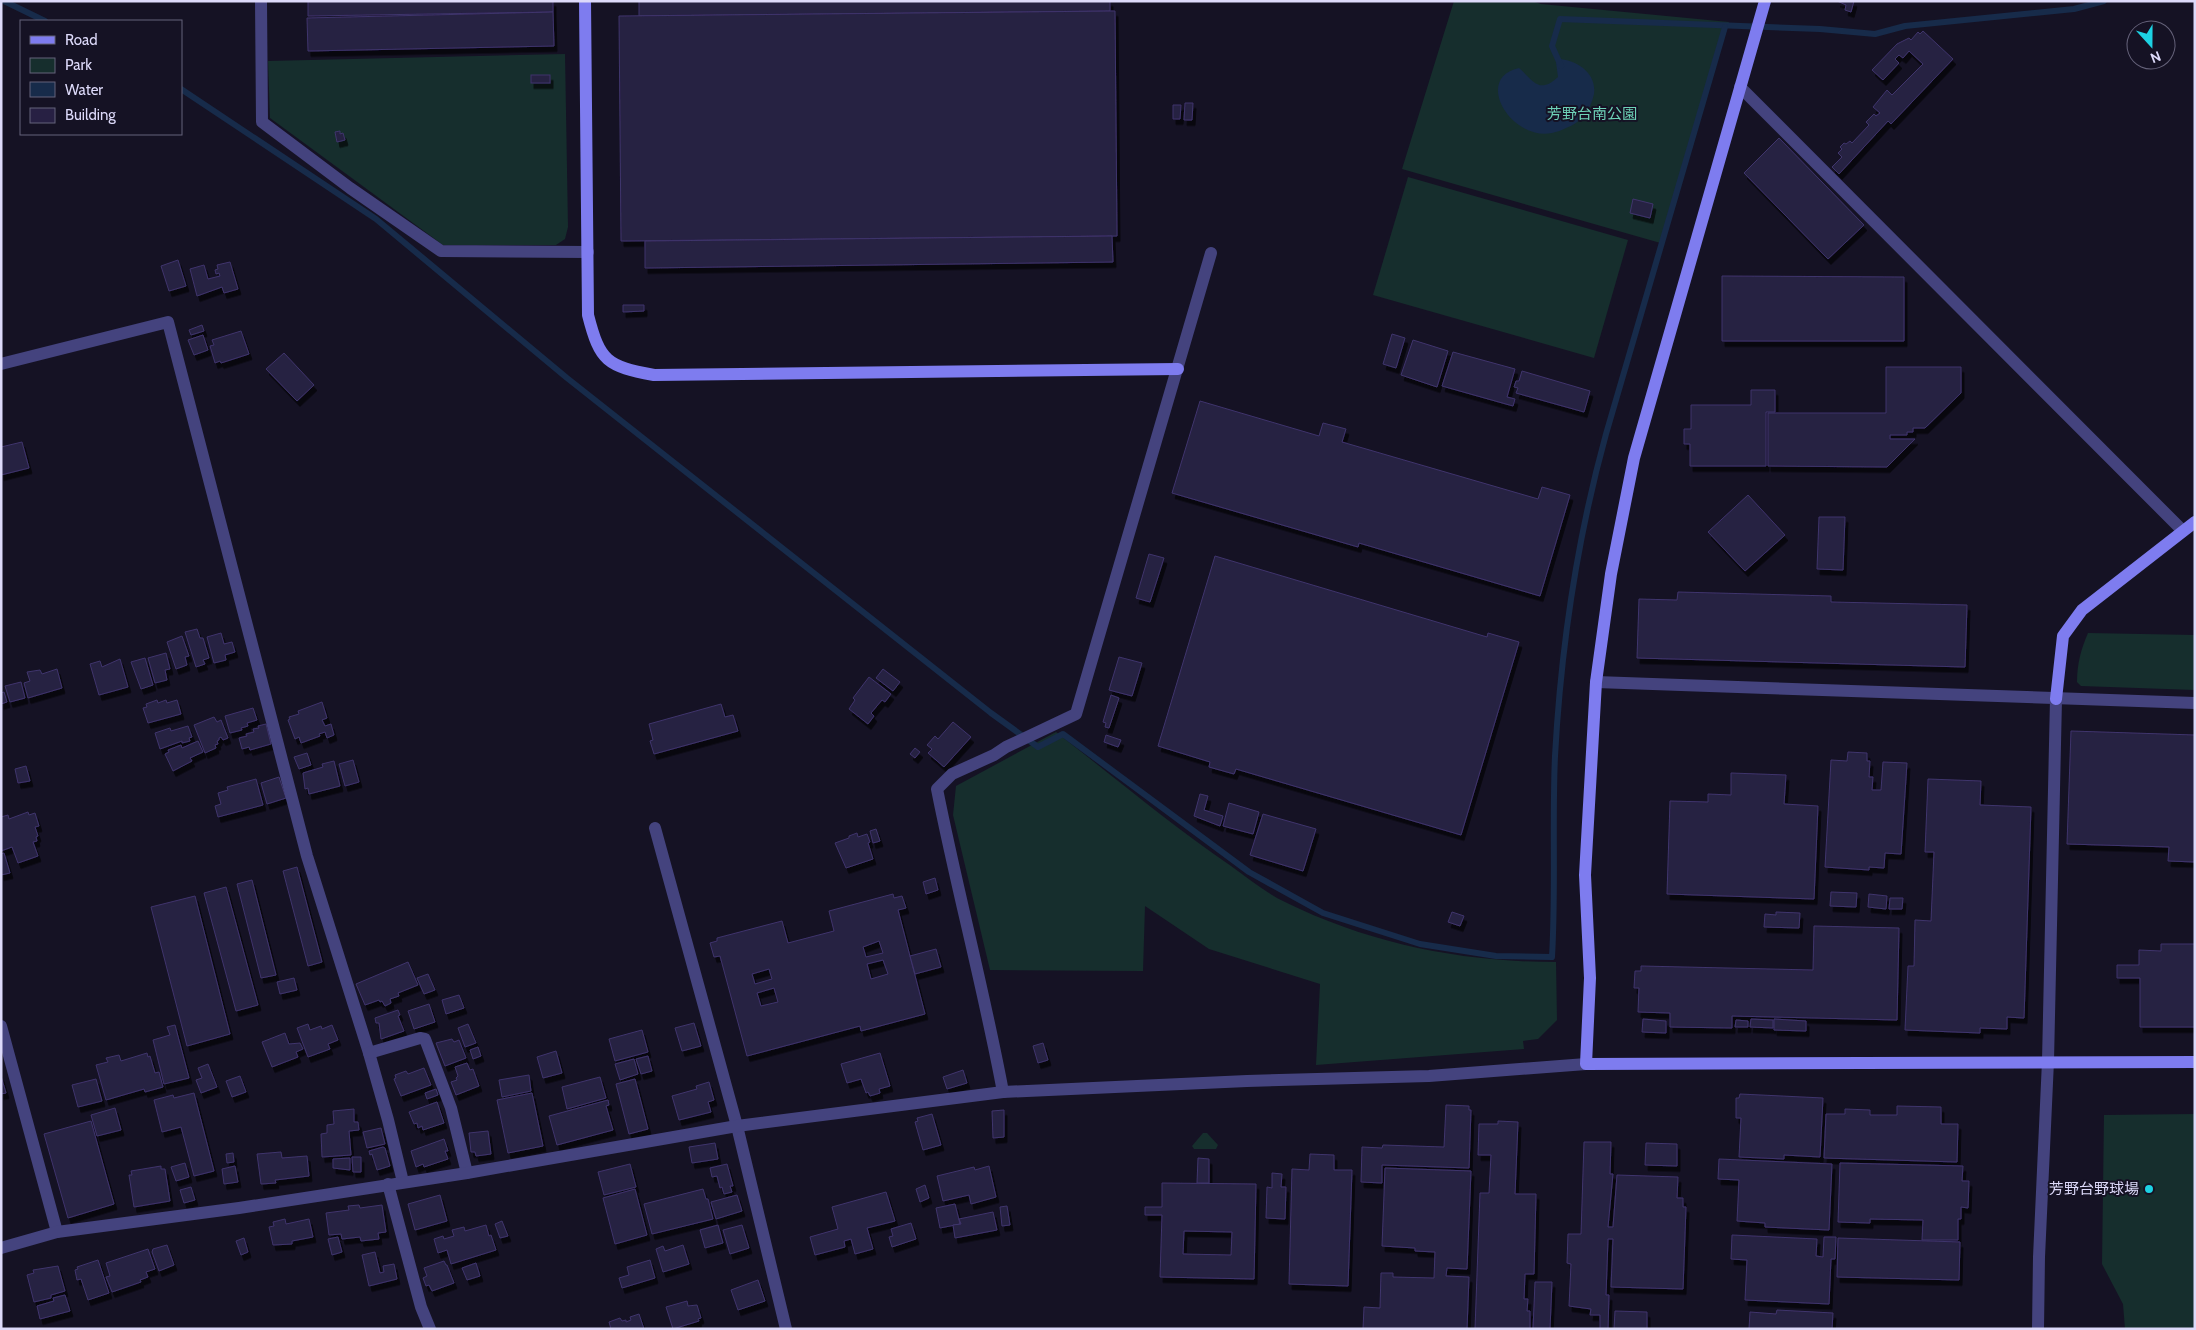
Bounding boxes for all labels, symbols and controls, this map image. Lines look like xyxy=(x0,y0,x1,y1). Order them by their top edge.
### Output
legend xyxy=(20,20,182,135)
north arrow xyxy=(2126,20,2176,70)
text: Road xyxy=(65,31,98,49)
text: N xyxy=(2148,47,2164,67)
text: Park xyxy=(65,56,92,74)
text: Water xyxy=(65,81,103,99)
park label: 芳野台南公園 xyxy=(1547,105,1637,123)
text: Building xyxy=(65,106,116,124)
place label: 芳野台野球場 xyxy=(2049,1180,2139,1198)
marker: 芳野台野球場 xyxy=(2143,1183,2155,1195)

